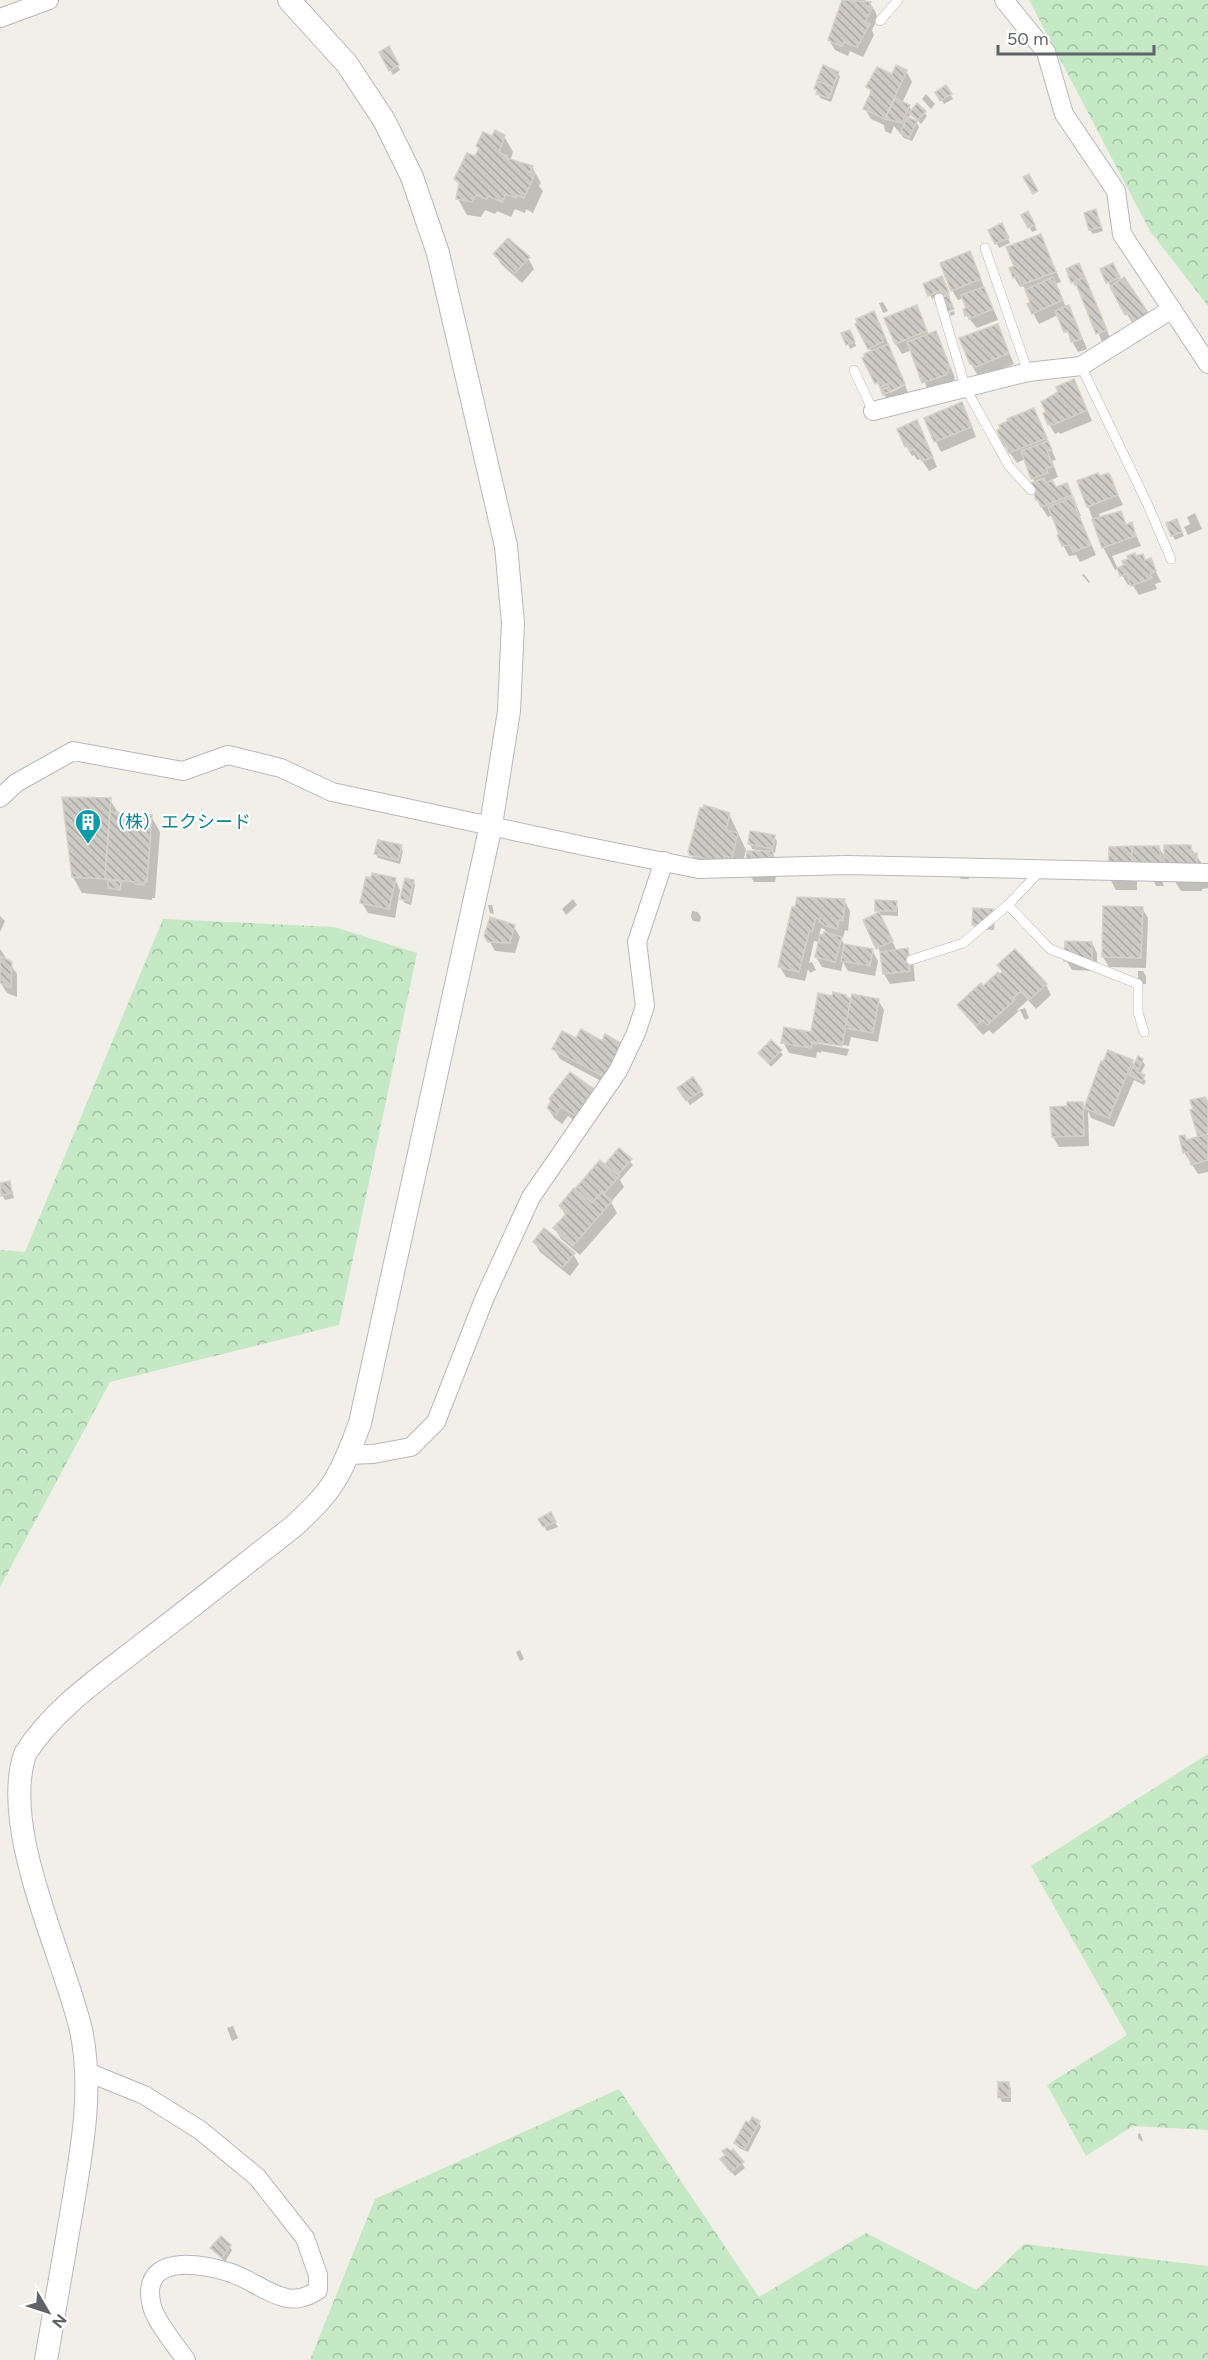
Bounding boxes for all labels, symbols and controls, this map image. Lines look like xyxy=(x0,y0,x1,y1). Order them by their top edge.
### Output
scale bar xyxy=(998,18,1154,56)
text: 50 m xyxy=(1007,28,1049,50)
building icon: （株）エクシード xyxy=(73,807,103,845)
place label: （株）エクシード xyxy=(107,811,251,833)
north arrow xyxy=(18,2282,78,2342)
text: N xyxy=(48,2310,71,2332)

